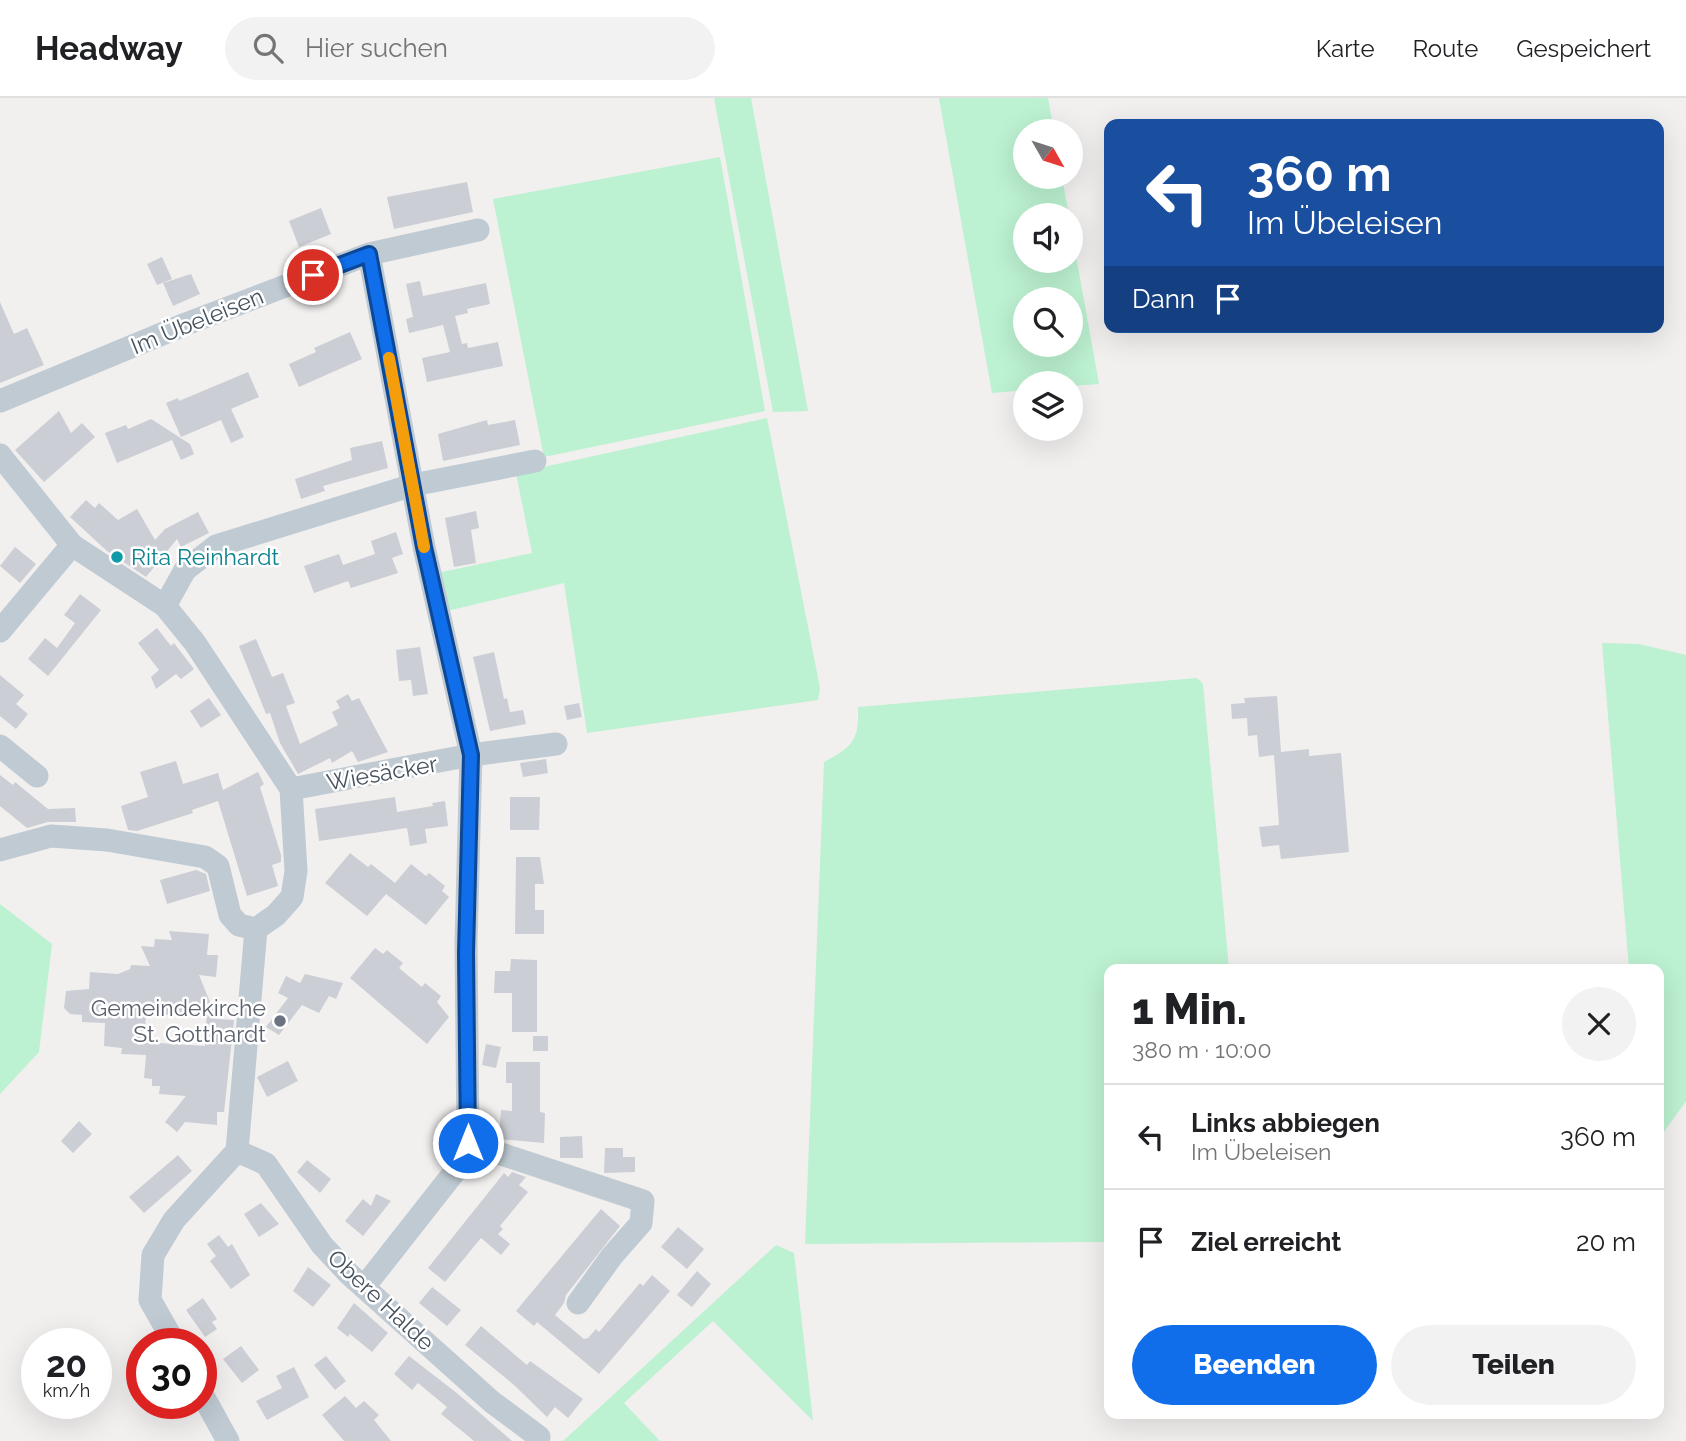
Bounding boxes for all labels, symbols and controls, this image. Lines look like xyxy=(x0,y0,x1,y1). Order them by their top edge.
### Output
search box xyxy=(225,17,715,80)
text: Headway xyxy=(35,29,183,68)
icon: search xyxy=(249,29,287,67)
text: Hier suchen xyxy=(305,33,448,63)
text: Karte xyxy=(1316,34,1375,63)
text: Route xyxy=(1413,34,1478,63)
text: Gespeichert xyxy=(1516,34,1651,63)
north arrow xyxy=(1013,119,1083,189)
map controls xyxy=(1013,119,1083,441)
text: 360 m xyxy=(1247,145,1392,202)
icon: left xyxy=(1132,147,1223,238)
button: sound xyxy=(1013,203,1083,273)
text: Im Übeleisen xyxy=(1247,204,1442,241)
pin xyxy=(283,245,343,305)
icon: arrive xyxy=(294,256,332,294)
icon: arrive xyxy=(1209,280,1247,318)
street label: Im Übeleisen xyxy=(127,282,267,359)
text: Dann xyxy=(1132,284,1195,314)
button: search xyxy=(1013,287,1083,357)
button: layers xyxy=(1013,371,1083,441)
place label: Rita Reinhardt xyxy=(131,543,280,570)
marker: Rita Reinhardt xyxy=(109,549,125,565)
street label: Wiesäcker xyxy=(324,749,439,796)
text: 1 Min. xyxy=(1132,985,1247,1034)
button: close xyxy=(1562,987,1636,1061)
place label: Gemeindekirche St. Gotthardt xyxy=(91,994,266,1047)
marker: Gemeindekirche St. Gotthardt xyxy=(272,1013,288,1029)
text: 380 m · 10:00 xyxy=(1132,1036,1271,1063)
position arrow xyxy=(431,1106,505,1180)
text: Links abbiegen xyxy=(1191,1108,1380,1138)
icon: left xyxy=(1132,1118,1170,1156)
text: 360 m xyxy=(1560,1122,1636,1152)
text: Im Übeleisen xyxy=(1191,1138,1331,1165)
icon: arrive xyxy=(1132,1223,1170,1261)
text: Ziel erreicht xyxy=(1191,1227,1341,1257)
text: 20 m xyxy=(1576,1227,1636,1257)
street label: Obere Halde xyxy=(323,1244,440,1356)
button: Beenden xyxy=(1132,1325,1377,1405)
button: Teilen xyxy=(1391,1325,1636,1405)
speed limit sign: 30 xyxy=(126,1328,217,1419)
text: 20 xyxy=(46,1344,87,1385)
text: km/h xyxy=(43,1380,90,1401)

